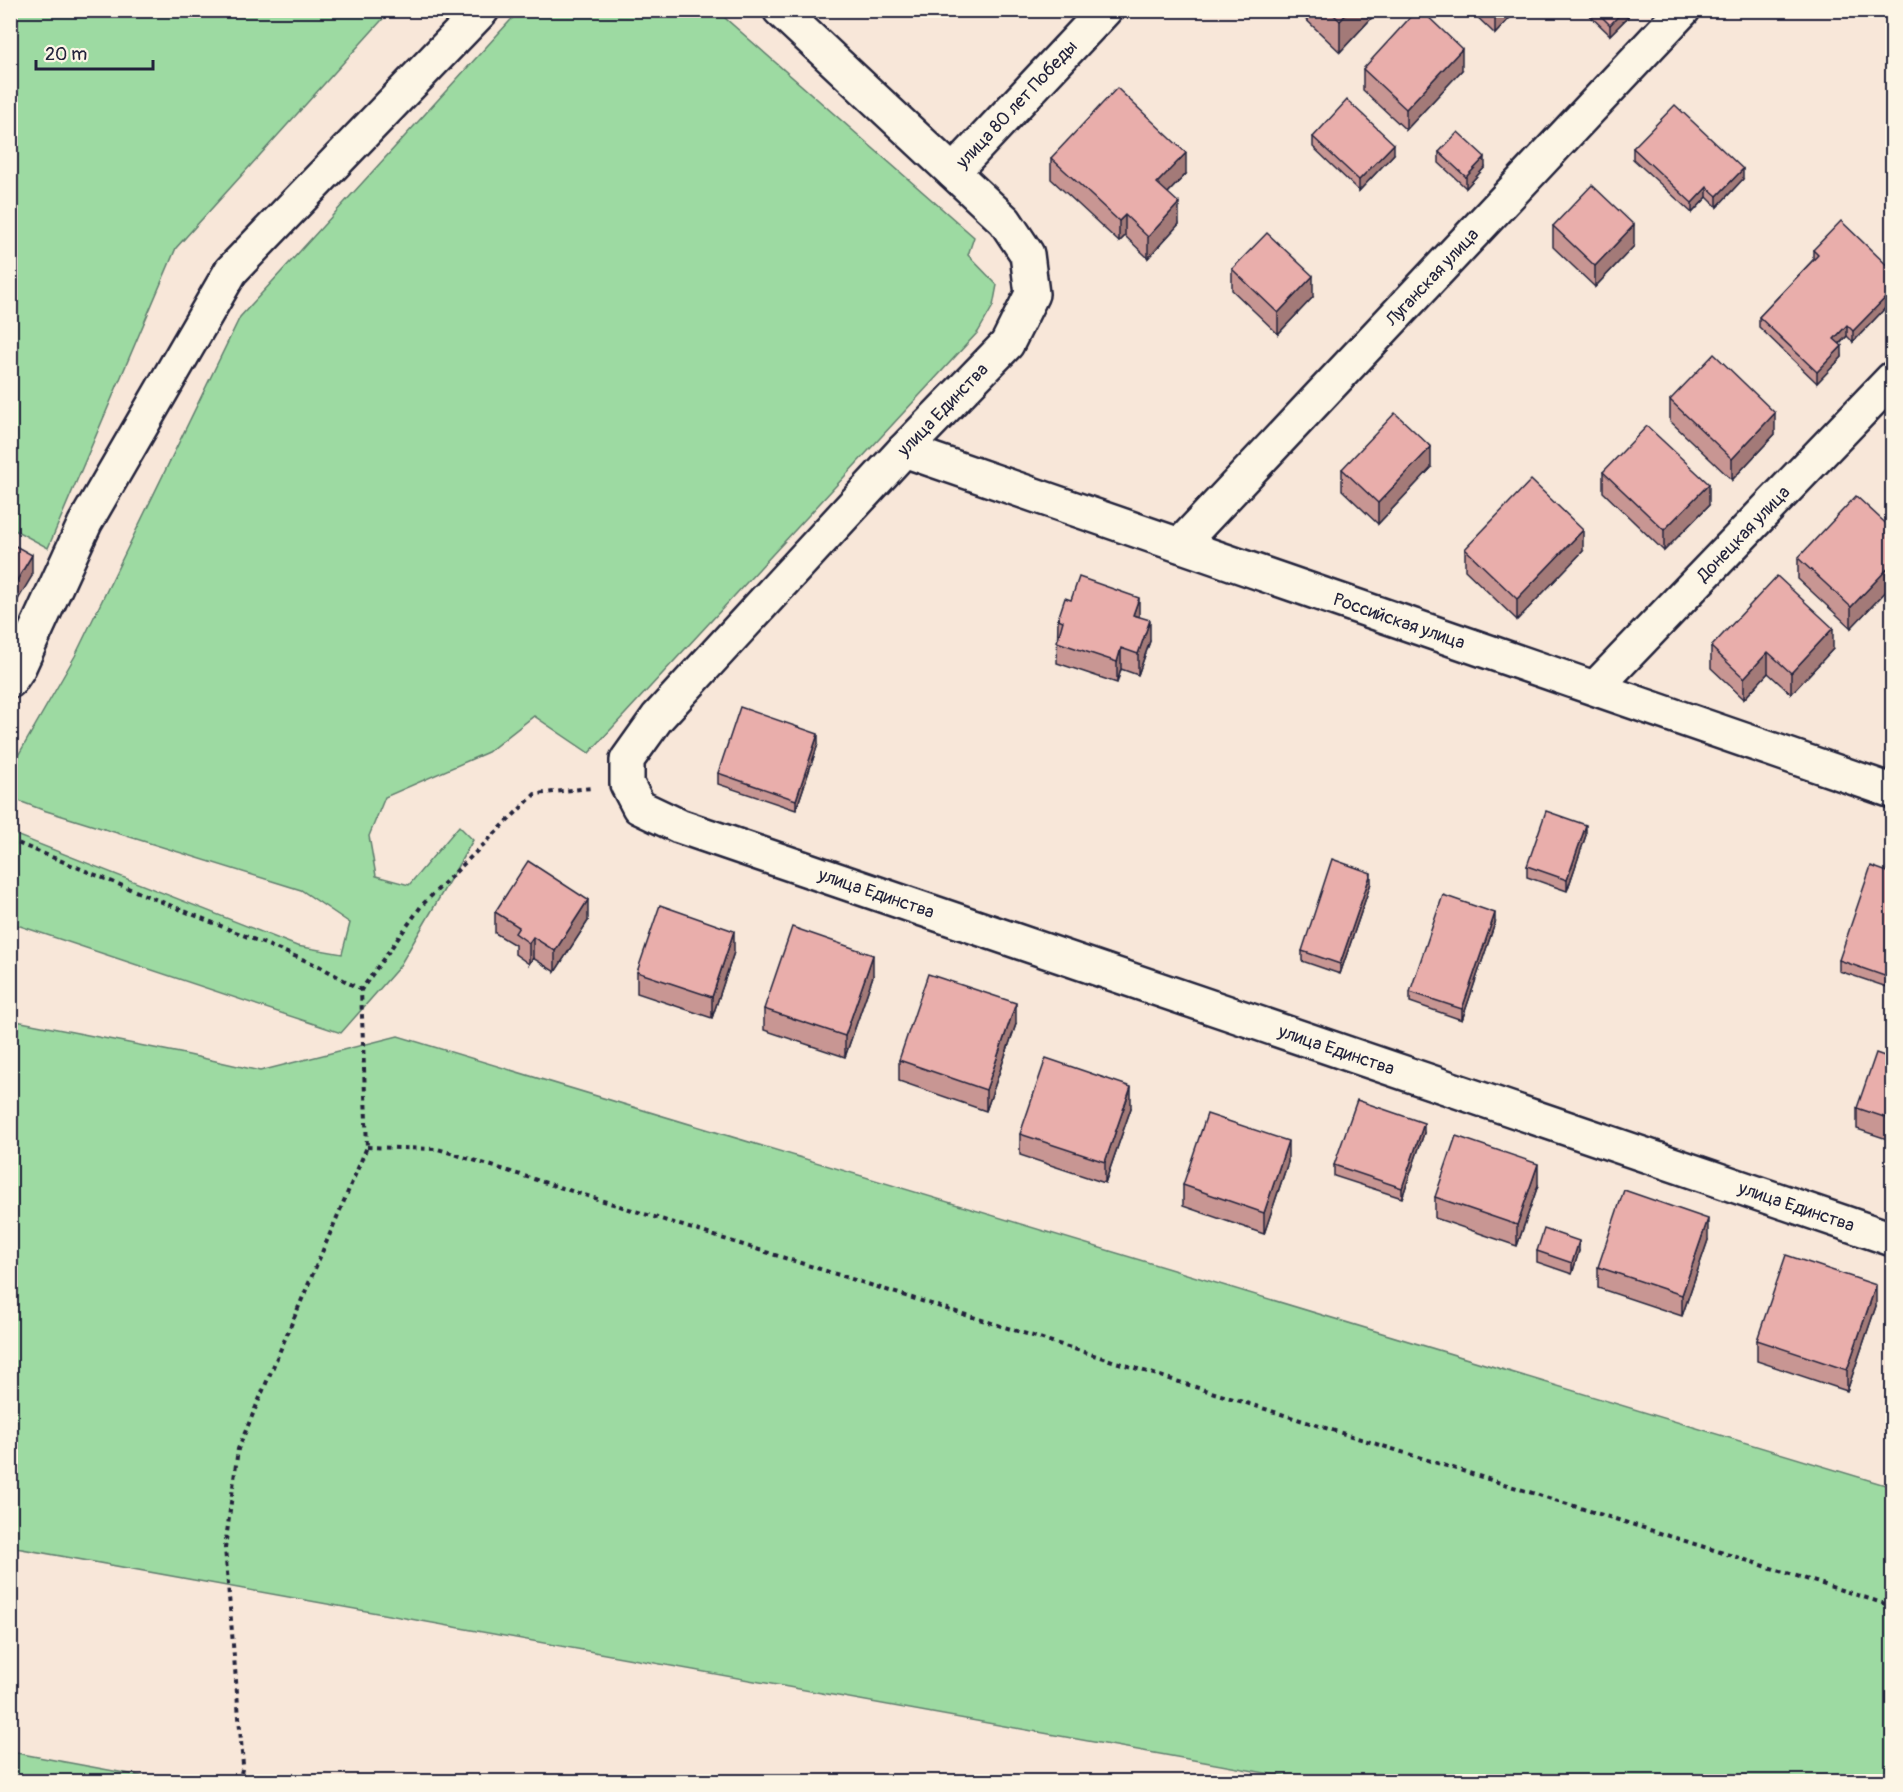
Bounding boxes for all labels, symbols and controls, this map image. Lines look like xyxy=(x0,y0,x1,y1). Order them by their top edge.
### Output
scale bar xyxy=(36,33,153,71)
street label: улица 80 лет Победы xyxy=(950,35,1082,174)
text: 20 m xyxy=(45,43,87,66)
street label: Луганская улица xyxy=(1380,223,1484,331)
street label: улица Единства xyxy=(892,359,993,462)
street label: Донецкая улица xyxy=(1691,481,1795,587)
street label: Российская улица xyxy=(1331,588,1468,654)
street label: улица Единства xyxy=(815,863,937,924)
street label: улица Единства xyxy=(1275,1019,1397,1080)
street label: улица Единства xyxy=(1735,1176,1858,1237)

